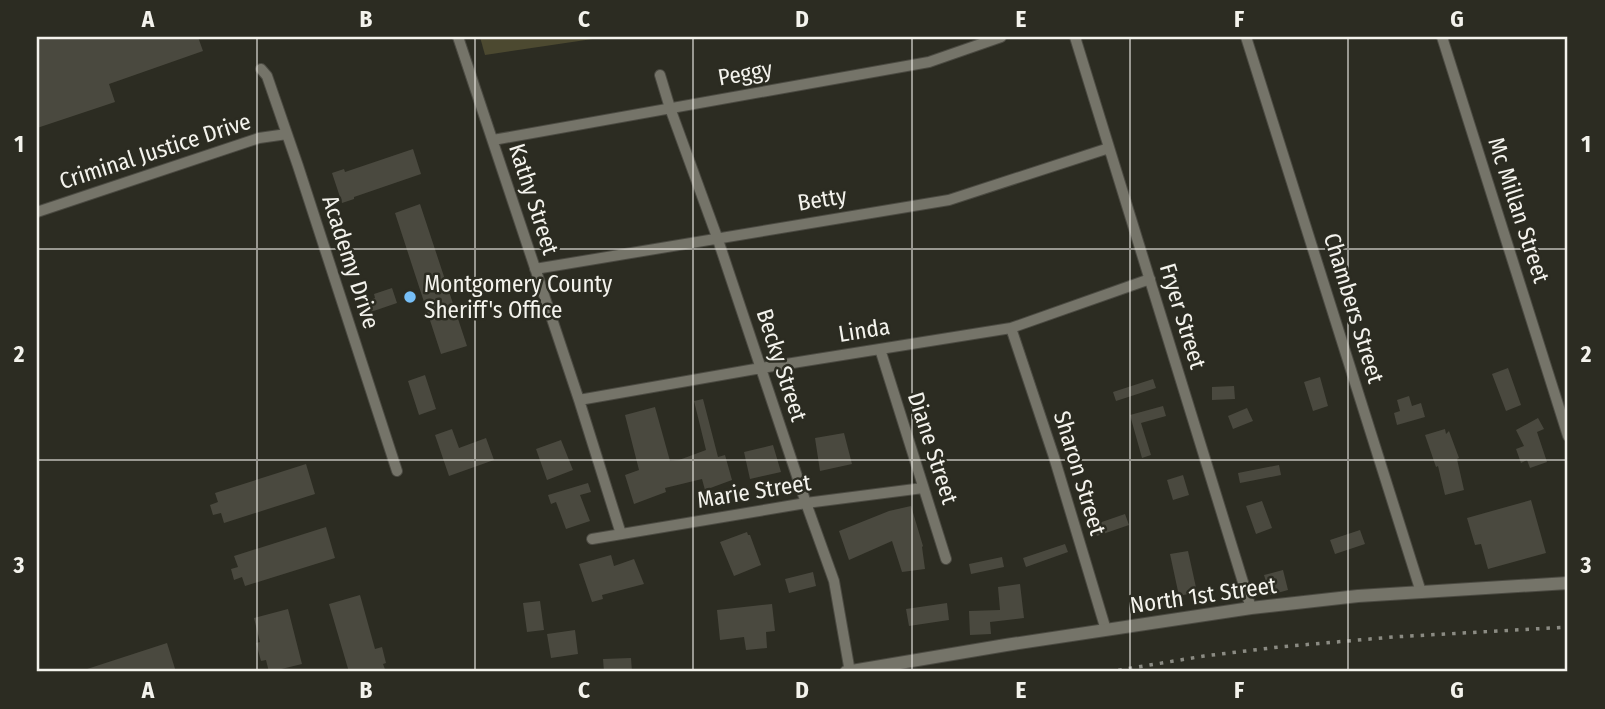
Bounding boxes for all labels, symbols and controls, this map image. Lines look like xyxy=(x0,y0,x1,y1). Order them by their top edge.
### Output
text: A xyxy=(141,5,155,33)
text: B xyxy=(360,5,373,33)
text: C xyxy=(578,5,590,33)
text: D xyxy=(795,5,809,33)
text: E xyxy=(1016,5,1027,33)
text: F xyxy=(1234,5,1244,33)
text: G xyxy=(1450,5,1464,33)
street label: Peggy xyxy=(716,54,775,92)
street label: Criminal Justice Drive xyxy=(56,107,254,195)
text: 1 xyxy=(14,130,24,158)
text: 1 xyxy=(1581,130,1591,158)
street label: Mc Millan Street xyxy=(1482,134,1556,287)
street label: Kathy Street xyxy=(503,140,565,258)
street label: Betty xyxy=(796,181,849,217)
street label: Academy Drive xyxy=(316,192,386,332)
street label: Chambers Street xyxy=(1318,229,1390,387)
street label: Fryer Street xyxy=(1154,260,1212,373)
place label: Montgomery County Sheriff's Office xyxy=(424,270,613,324)
marker: Montgomery County Sheriff's Office xyxy=(402,289,418,305)
street label: Becky Street xyxy=(751,305,813,425)
street label: Linda xyxy=(836,312,892,348)
text: 2 xyxy=(13,340,25,368)
text: 2 xyxy=(1580,340,1592,368)
street label: Diane Street xyxy=(902,389,964,508)
street label: Sharon Street xyxy=(1048,408,1112,539)
street label: Marie Street xyxy=(695,468,813,514)
text: 3 xyxy=(13,551,25,579)
text: 3 xyxy=(1580,551,1592,579)
street label: North 1st Street xyxy=(1128,571,1278,619)
text: A xyxy=(141,676,155,704)
text: B xyxy=(360,676,373,704)
text: C xyxy=(578,676,590,704)
text: D xyxy=(795,676,809,704)
text: E xyxy=(1016,676,1027,704)
text: F xyxy=(1234,676,1244,704)
text: G xyxy=(1450,676,1464,704)

